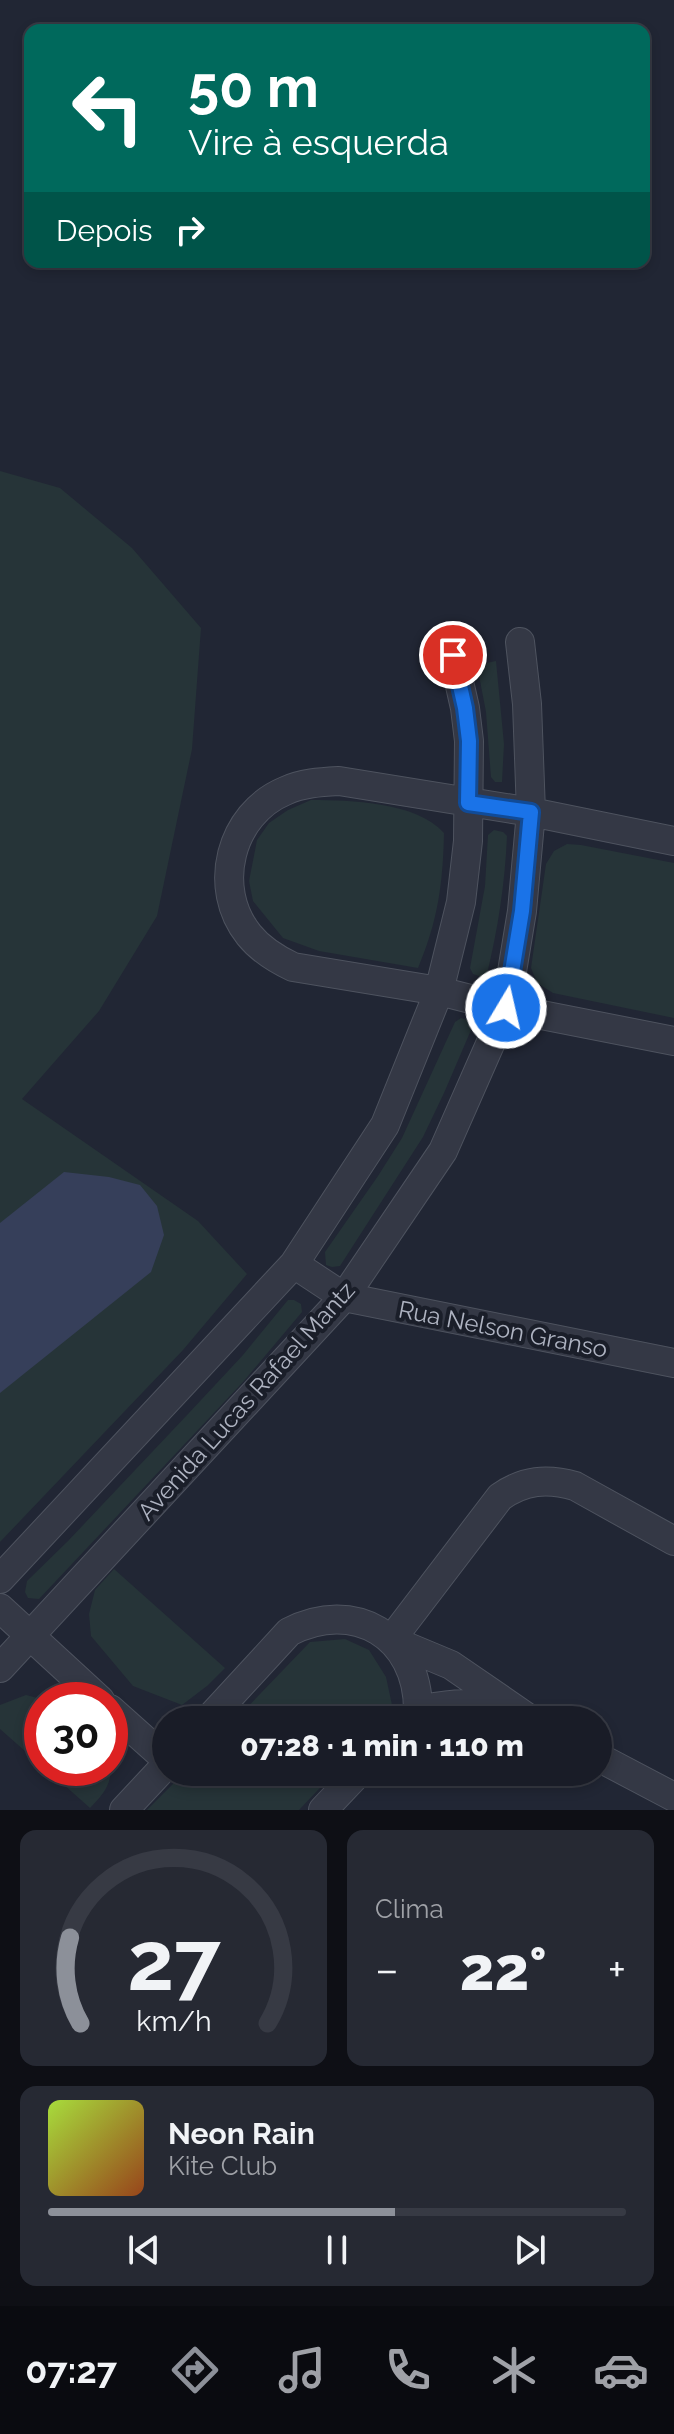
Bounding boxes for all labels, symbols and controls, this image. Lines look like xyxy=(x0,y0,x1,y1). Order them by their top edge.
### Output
text: 50 m xyxy=(188,54,319,120)
icon: left xyxy=(56,56,160,160)
text: Vire à esquerda xyxy=(188,121,449,163)
icon: right xyxy=(168,208,212,252)
text: Depois xyxy=(56,213,152,248)
pin xyxy=(419,621,487,689)
icon: arrive xyxy=(431,633,475,677)
position arrow xyxy=(464,966,548,1050)
street label: Avenida Lucas Rafael Mantz xyxy=(131,1276,361,1526)
street label: Rua Nelson Granso xyxy=(396,1295,610,1363)
speed limit sign: 30 xyxy=(24,1682,128,1786)
text: 07:28 · 1 min · 110 m xyxy=(240,1728,524,1763)
text: Clima xyxy=(375,1894,444,1924)
text: 27 xyxy=(127,1912,221,2009)
text: 22° xyxy=(460,1934,547,2004)
text: − xyxy=(375,1944,399,1995)
text: + xyxy=(608,1944,626,1995)
text: km/h xyxy=(136,2004,211,2038)
text: Neon Rain xyxy=(168,2116,315,2151)
text: Kite Club xyxy=(168,2151,277,2181)
icon: previous xyxy=(122,2228,166,2272)
icon: pause xyxy=(315,2228,359,2272)
icon: next xyxy=(508,2228,552,2272)
icon: directions xyxy=(167,2342,223,2398)
icon: music xyxy=(274,2342,330,2398)
icon: phone xyxy=(380,2342,436,2398)
icon: climate xyxy=(486,2342,542,2398)
icon: car xyxy=(593,2342,649,2398)
text: 07:27 xyxy=(25,2349,117,2391)

